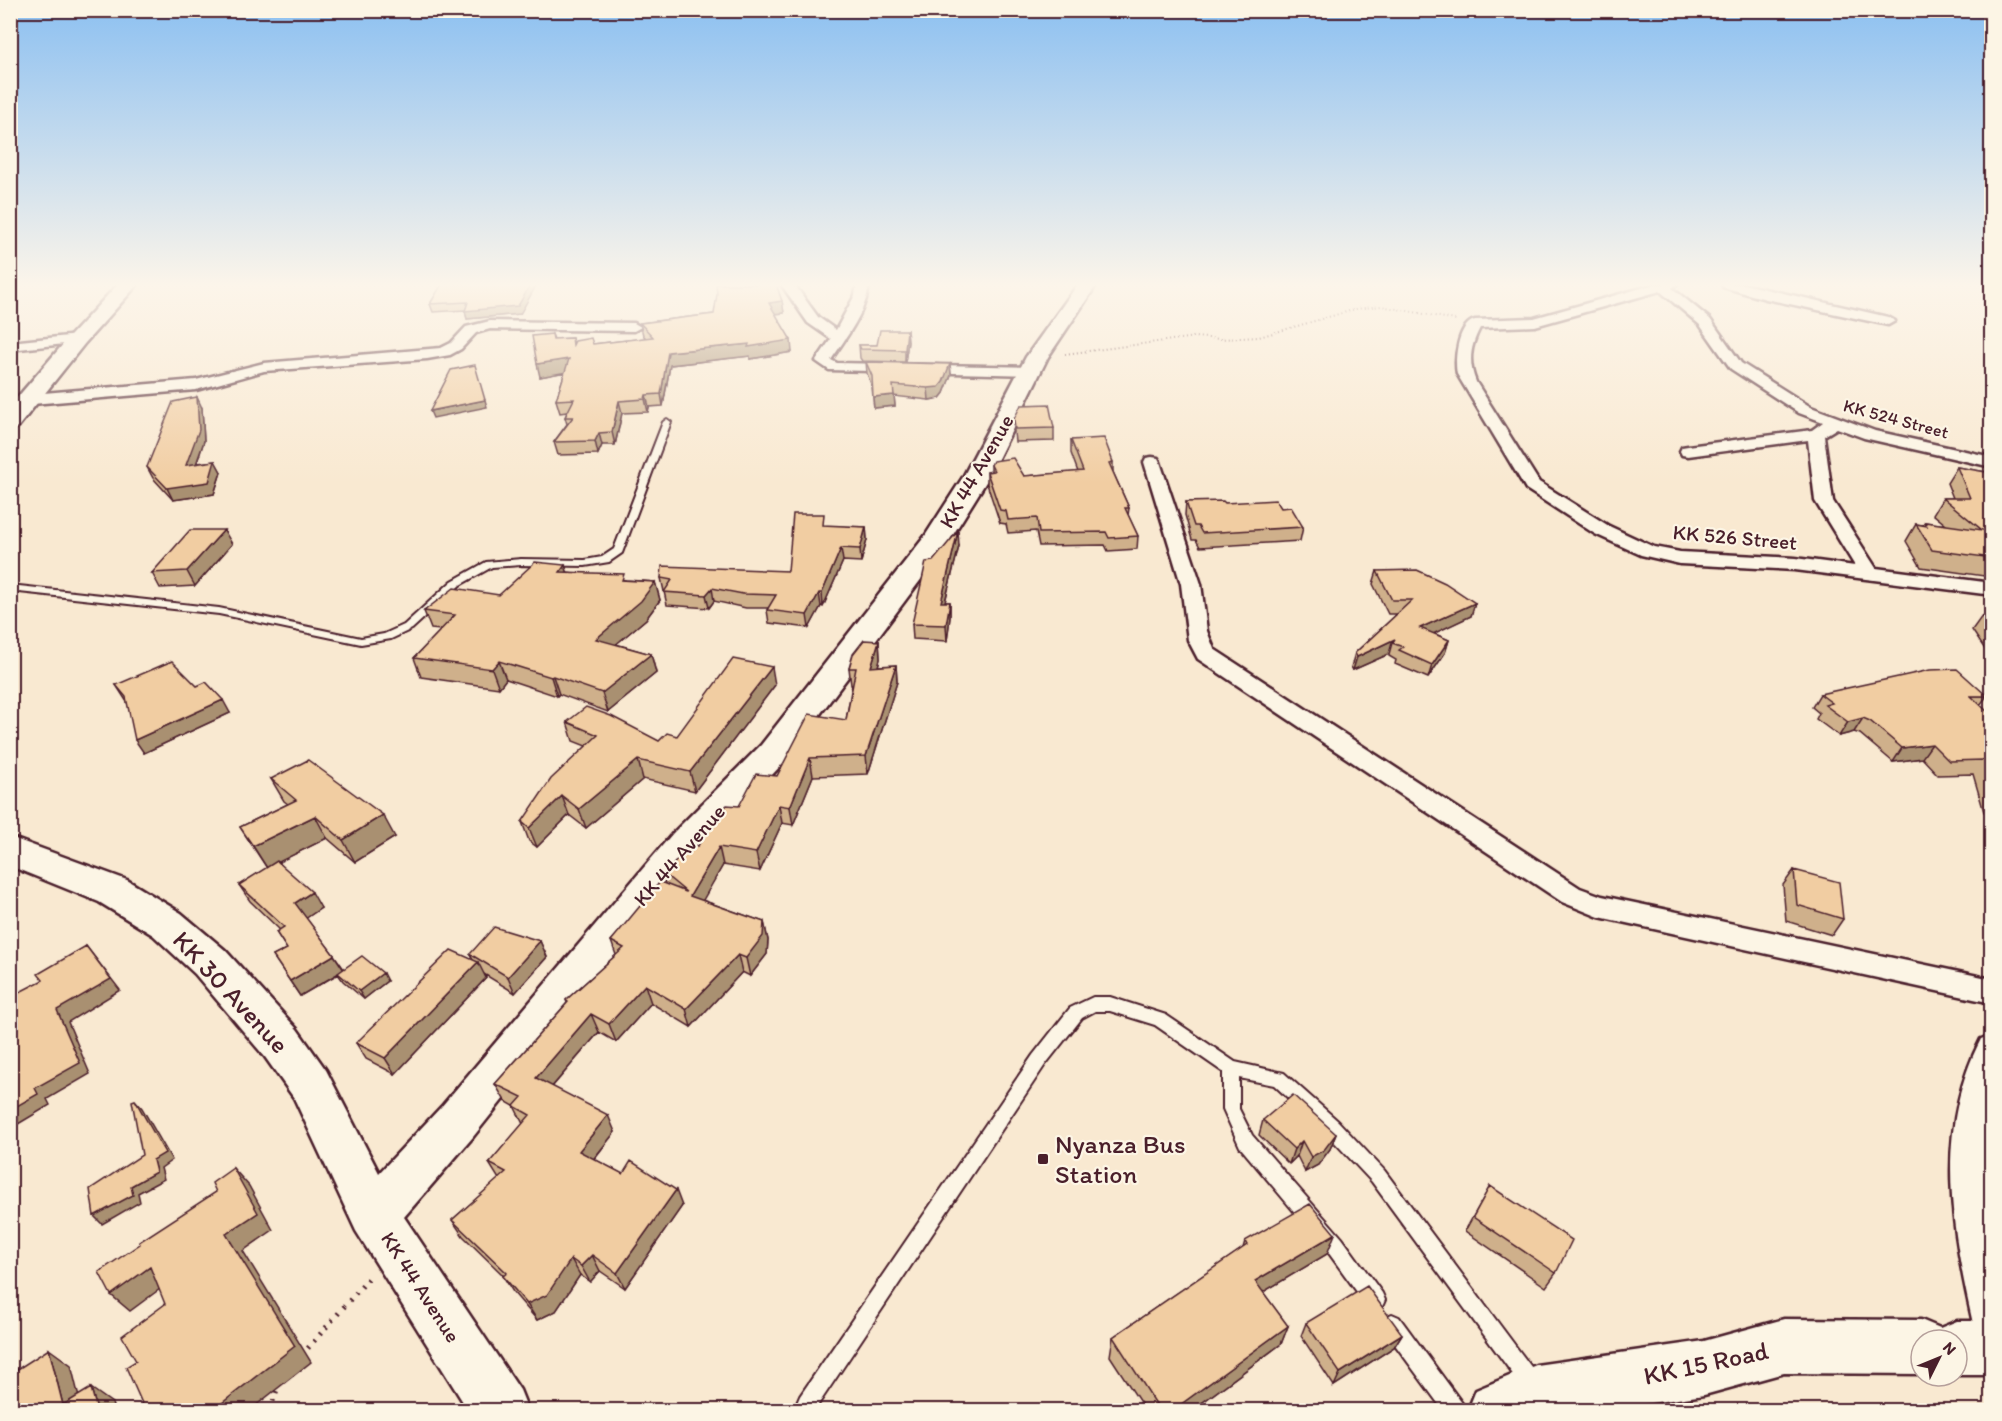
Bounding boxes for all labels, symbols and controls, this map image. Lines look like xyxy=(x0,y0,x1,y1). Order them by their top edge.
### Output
street label: KK 524 Street xyxy=(1841,394,1951,444)
street label: KK 44 Avenue xyxy=(933,410,1019,532)
street label: KK 526 Street xyxy=(1672,519,1798,555)
street label: KK 44 Avenue xyxy=(628,799,730,911)
street label: KK 30 Avenue xyxy=(166,924,296,1060)
place label: Nyanza Bus Station xyxy=(1055,1128,1186,1190)
marker: Nyanza Bus Station xyxy=(1036,1152,1050,1166)
street label: KK 44 Avenue xyxy=(376,1227,466,1347)
north arrow xyxy=(1909,1328,1969,1388)
street label: KK 15 Road xyxy=(1641,1334,1772,1392)
text: N xyxy=(1939,1338,1960,1359)

